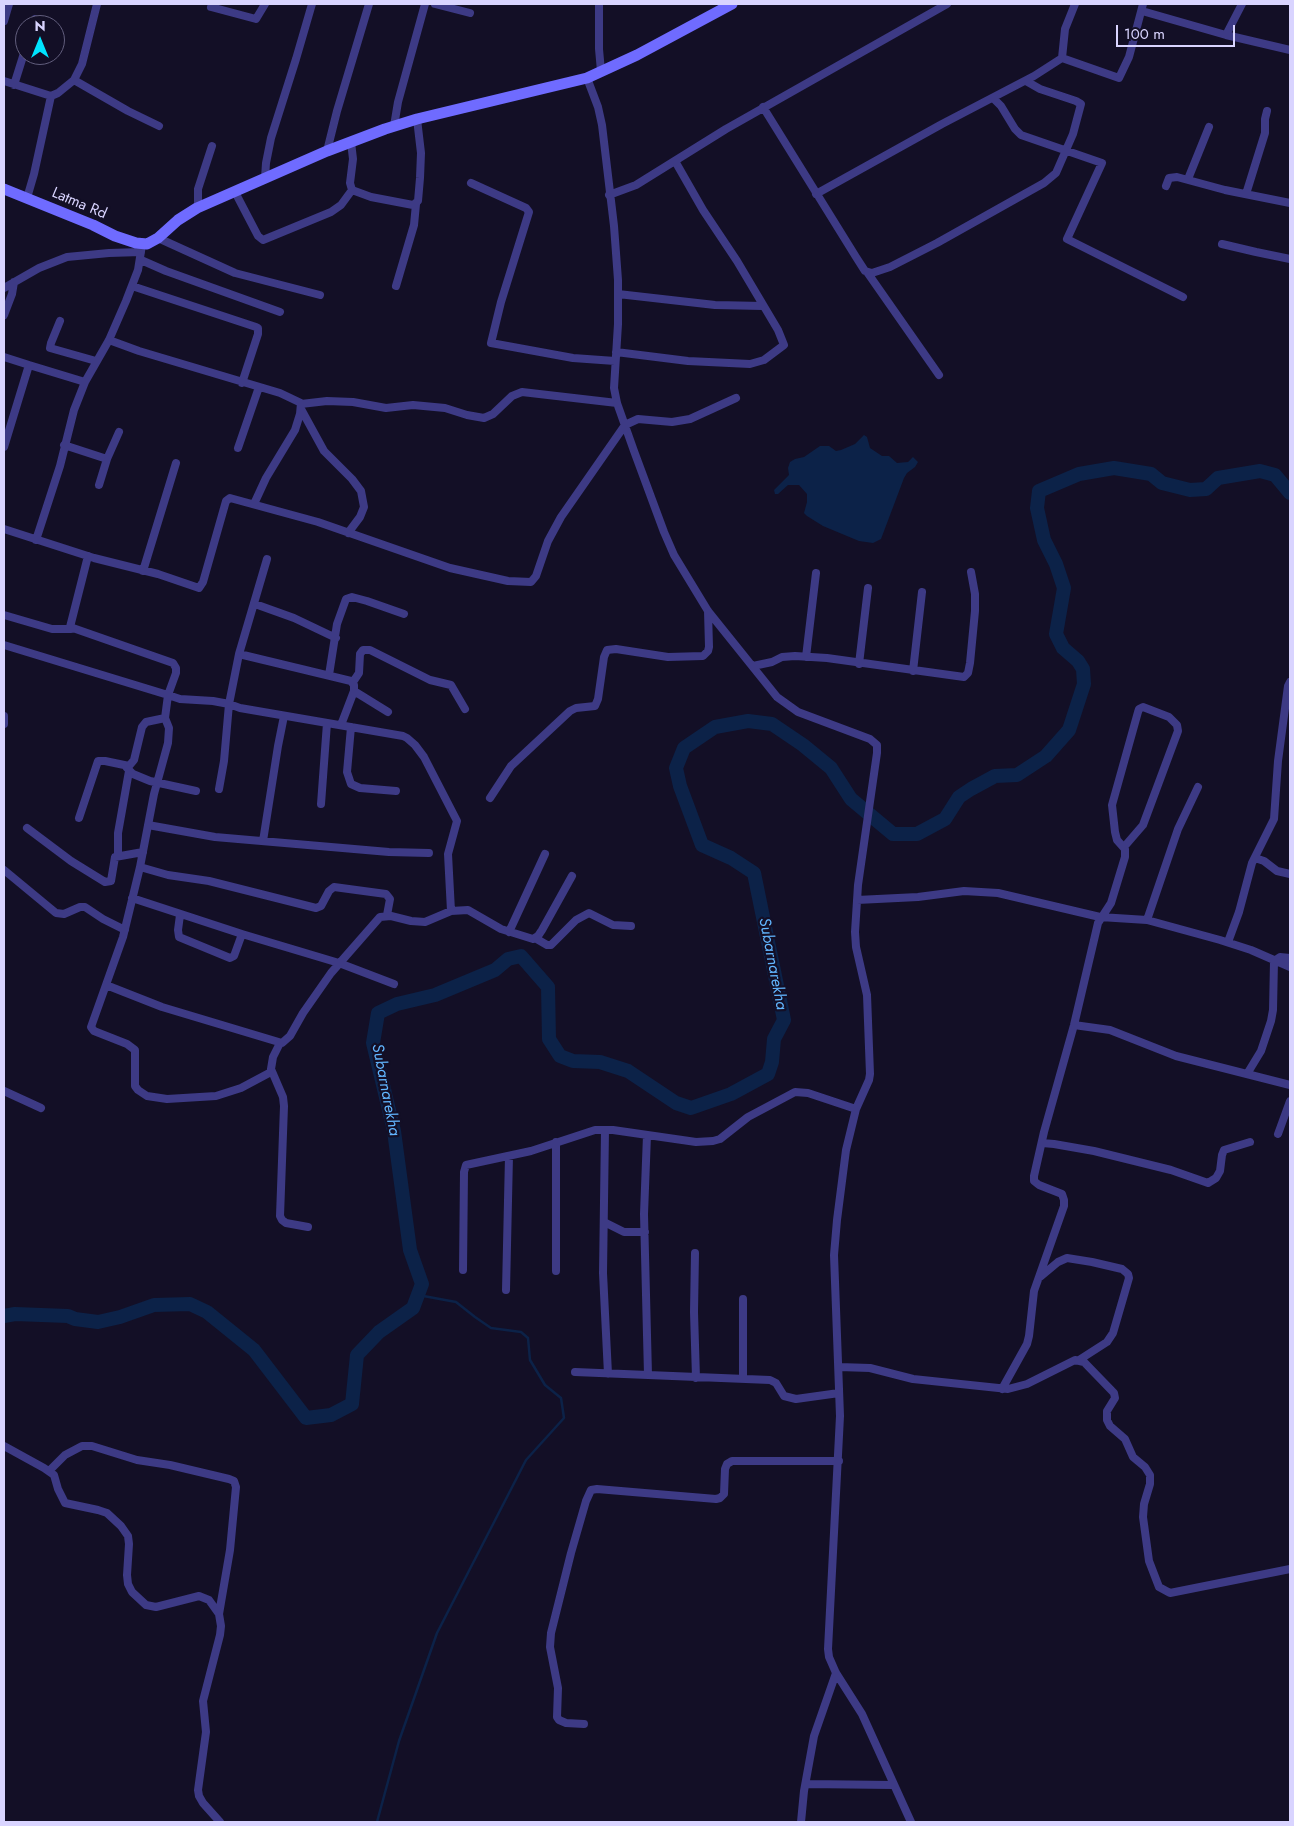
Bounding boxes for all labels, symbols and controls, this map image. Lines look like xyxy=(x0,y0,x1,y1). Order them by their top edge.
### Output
north arrow xyxy=(15,15,65,65)
scale bar xyxy=(1119,15,1238,47)
text: N xyxy=(34,16,46,36)
text: 100 m xyxy=(1124,23,1165,45)
street label: Latma Rd xyxy=(49,184,109,224)
water label: Subarnarekha xyxy=(754,916,790,1012)
water label: Subarnarekha xyxy=(367,1042,403,1138)

